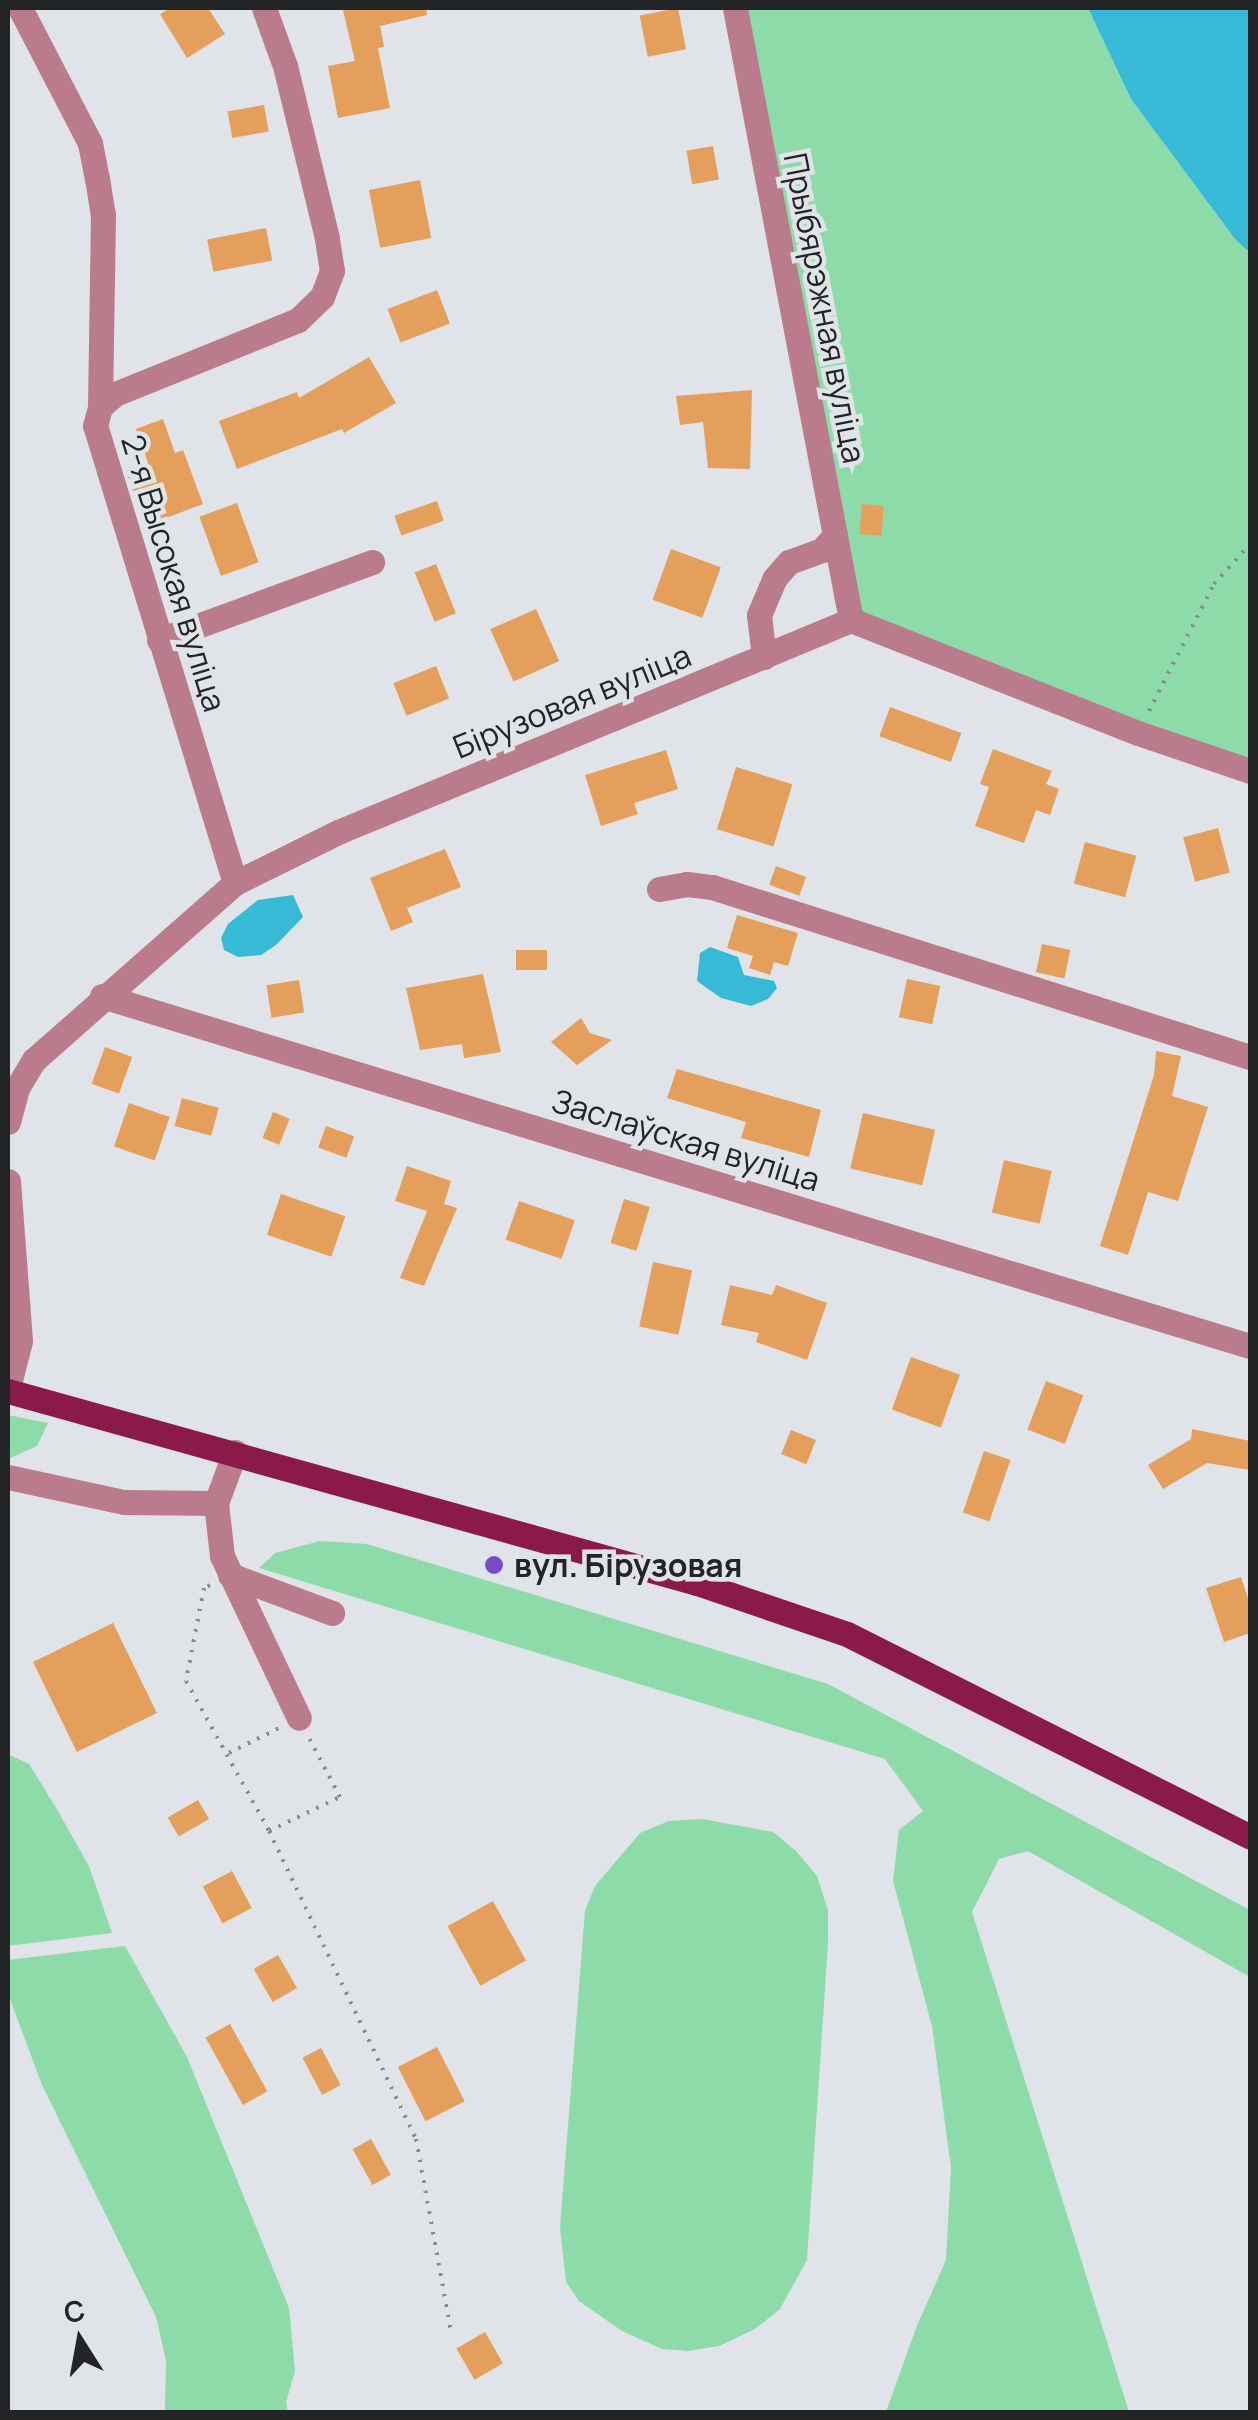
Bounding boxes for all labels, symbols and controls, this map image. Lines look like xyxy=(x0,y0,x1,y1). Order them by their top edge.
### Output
street label: Прыбярэжная вуліца xyxy=(776,150,874,466)
street label: 2-я Высокая вуліца xyxy=(114,430,234,716)
street label: Бірузовая вуліца xyxy=(448,636,696,766)
street label: Заслаўская вуліца xyxy=(548,1081,824,1199)
place label: вул. Бірузовая xyxy=(514,1546,742,1584)
marker: вул. Бірузовая xyxy=(483,1554,505,1576)
north arrow xyxy=(30,2290,130,2390)
text: С xyxy=(60,2290,88,2331)

